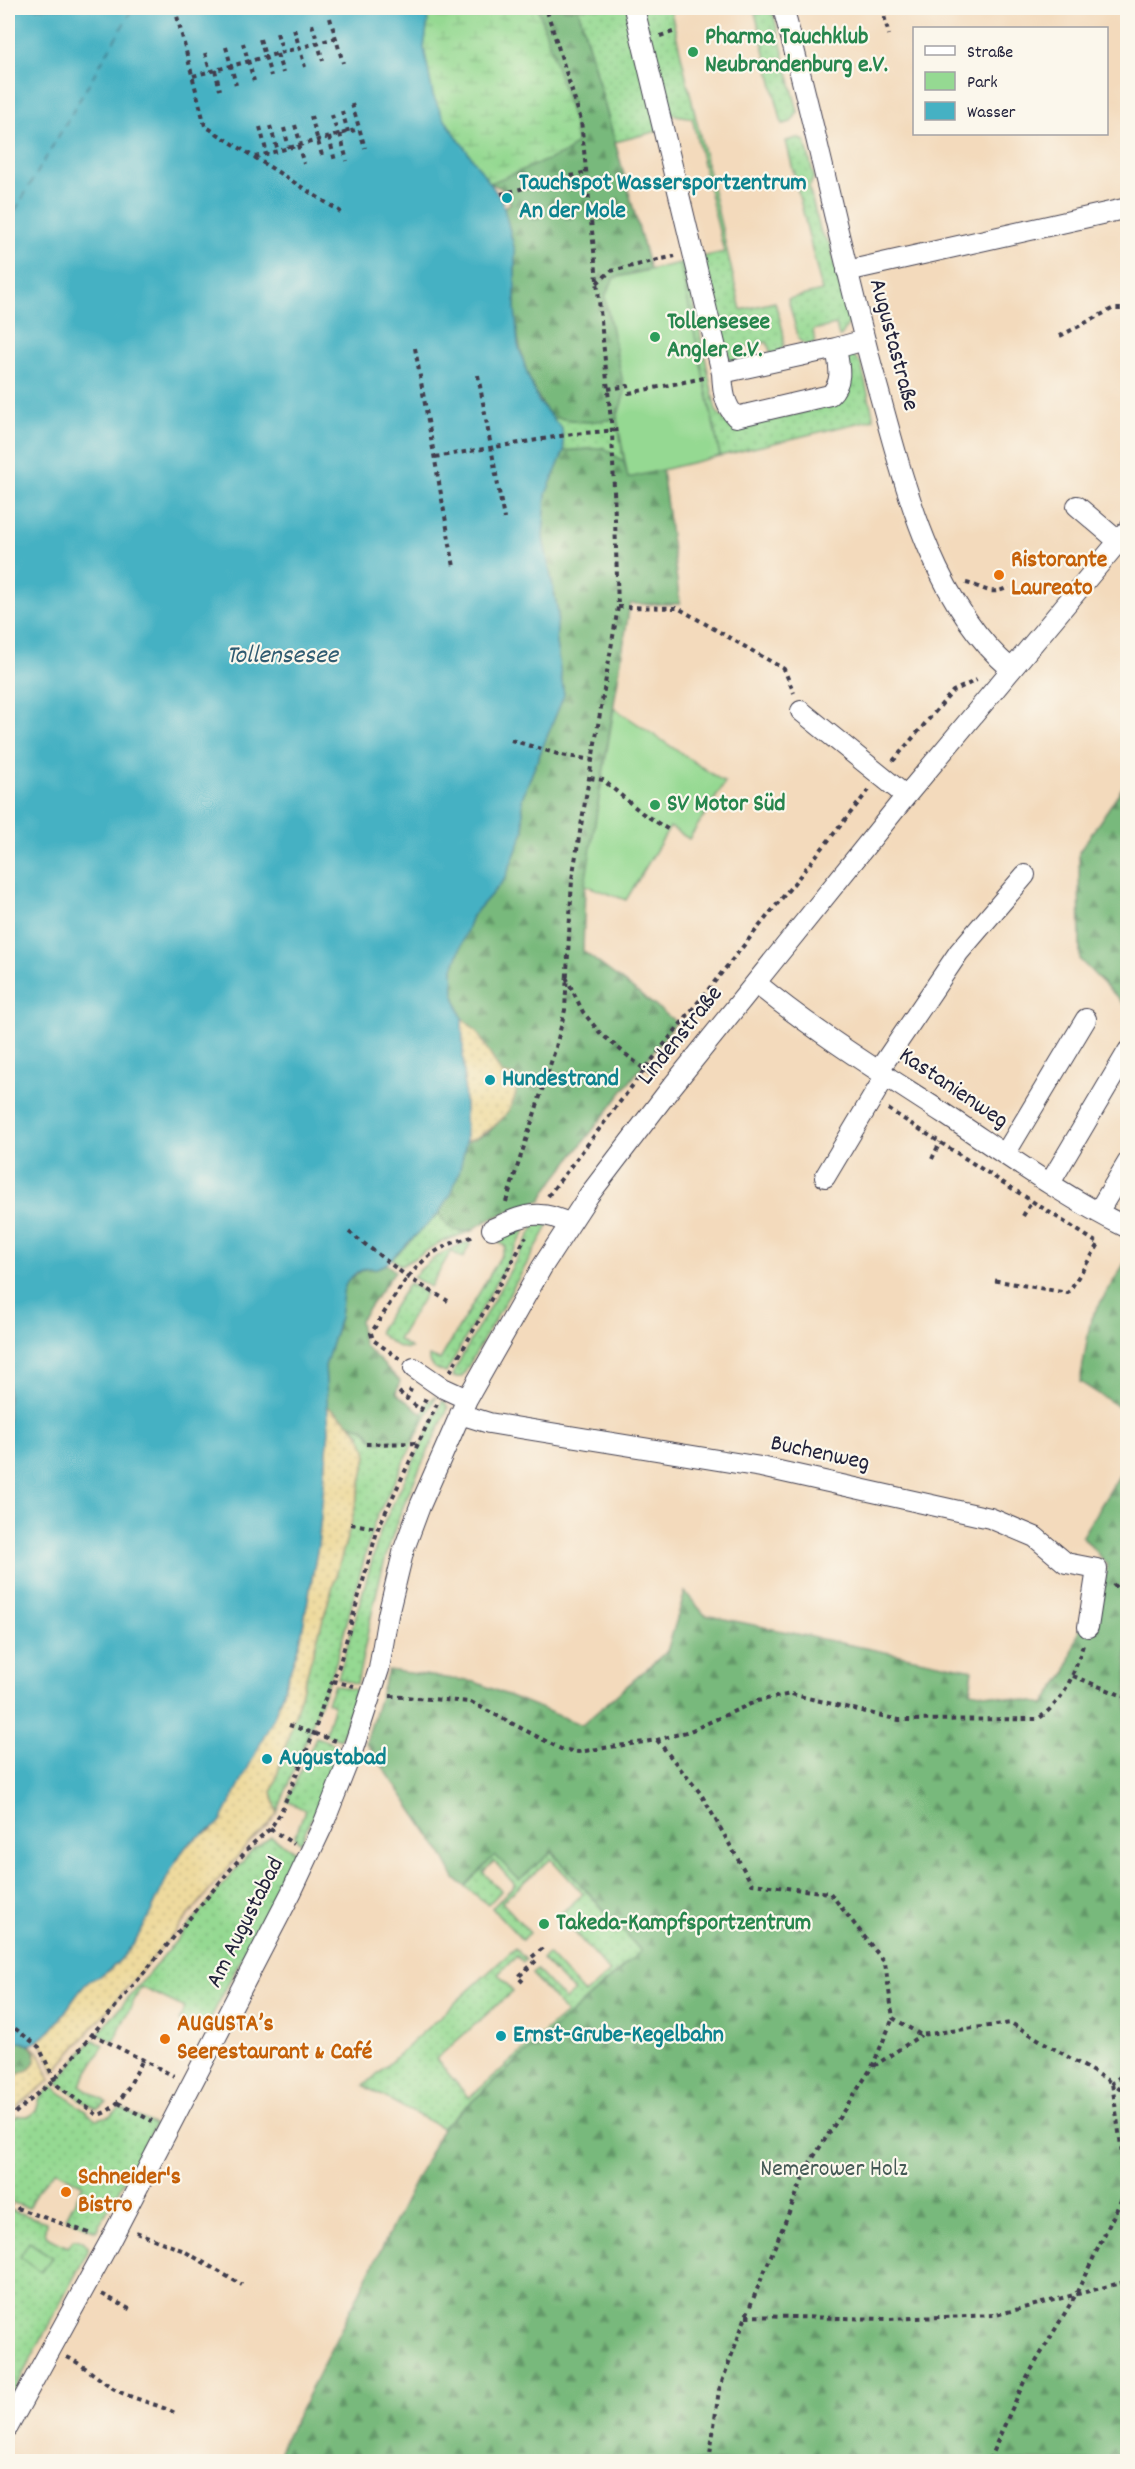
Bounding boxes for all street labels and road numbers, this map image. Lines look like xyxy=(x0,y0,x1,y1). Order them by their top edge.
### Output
street label: Augustastraße xyxy=(859,275,927,415)
street label: Lindenstraße xyxy=(630,979,732,1093)
street label: Kastanienweg xyxy=(891,1040,1015,1138)
street label: Buchenweg xyxy=(767,1427,873,1481)
street label: Am Augustabad xyxy=(199,1852,293,1994)

